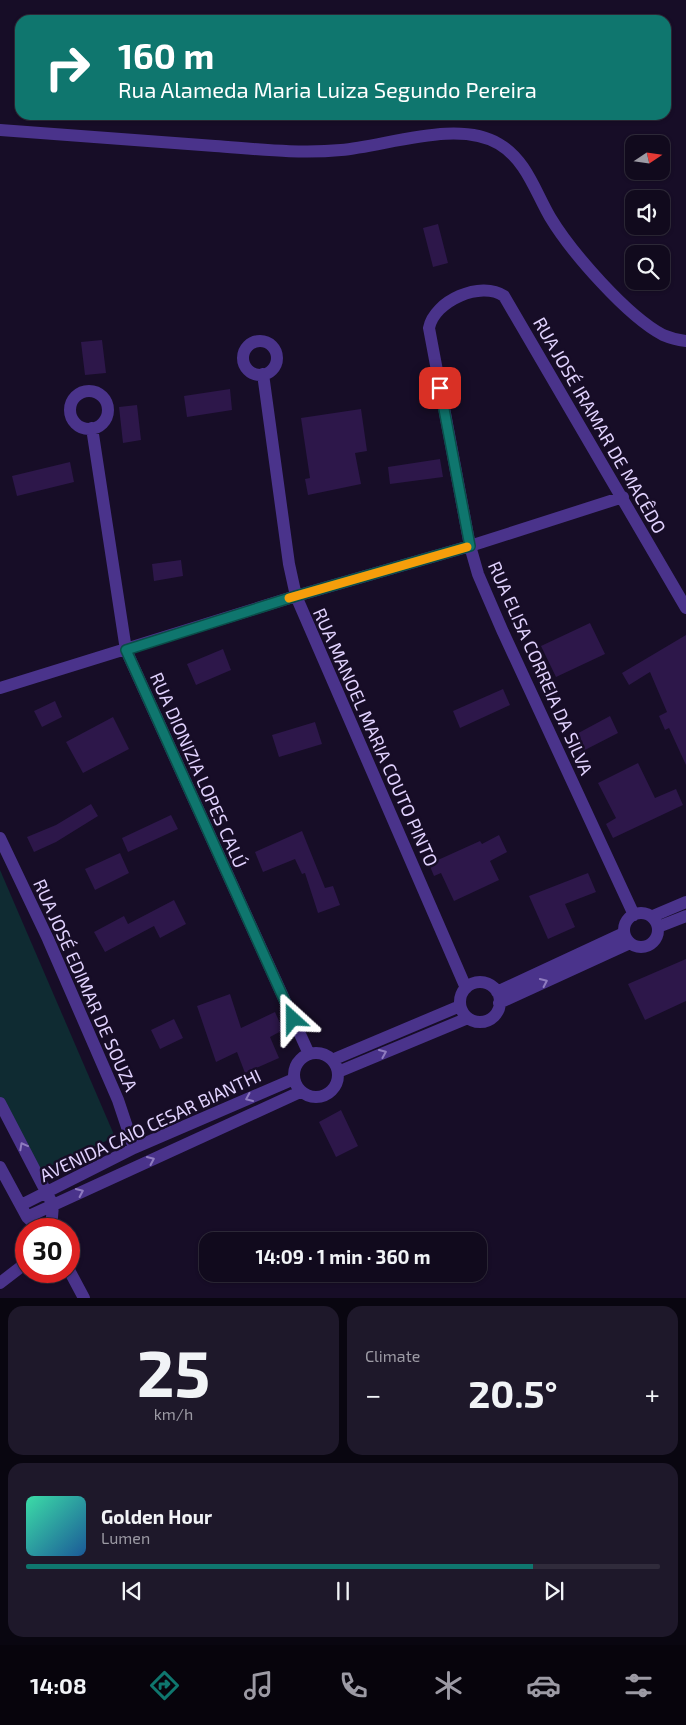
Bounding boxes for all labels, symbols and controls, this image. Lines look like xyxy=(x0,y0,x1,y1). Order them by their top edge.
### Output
text: 160 m xyxy=(118,34,214,76)
icon: right xyxy=(35,35,100,100)
text: Rua Alameda Maria Luiza Segundo Pereira xyxy=(118,76,537,102)
north arrow xyxy=(625,135,670,180)
map controls xyxy=(625,135,670,290)
button: sound xyxy=(625,190,670,235)
button: search xyxy=(625,245,670,290)
street label: RUA JOSÉ IRAMAR DE MACÊDO xyxy=(529,313,671,537)
pin xyxy=(419,367,461,409)
icon: arrive xyxy=(426,374,454,402)
street label: RUA ELISA CORREIA DA SILVA xyxy=(484,558,598,779)
street label: RUA MANOEL MARIA COUTO PINTO xyxy=(309,604,443,870)
street label: RUA DIONIZIA LOPES CALÚ xyxy=(146,669,252,871)
street label: RUA JOSÉ EDIMAR DE SOUZA xyxy=(29,875,143,1095)
one-way arrow xyxy=(539,978,548,989)
position arrow xyxy=(266,992,318,1044)
one-way arrow xyxy=(378,1049,387,1060)
street label: AVENIDA CAIO CESAR BIANTHI xyxy=(36,1064,264,1186)
one-way arrow xyxy=(245,1092,254,1103)
one-way arrow xyxy=(19,1142,29,1151)
one-way arrow xyxy=(146,1155,155,1166)
one-way arrow xyxy=(75,1188,84,1199)
speed limit sign: 30 xyxy=(15,1218,80,1283)
text: 14:09 · 1 min · 360 m xyxy=(256,1245,430,1268)
text: 25 xyxy=(137,1332,210,1410)
text: Climate xyxy=(365,1346,420,1365)
text: 20.5° xyxy=(468,1370,558,1416)
text: − xyxy=(365,1377,381,1411)
text: + xyxy=(645,1377,660,1411)
text: km/h xyxy=(154,1404,193,1423)
text: Golden Hour xyxy=(101,1505,212,1528)
text: Lumen xyxy=(101,1528,150,1547)
icon: previous xyxy=(118,1577,146,1605)
icon: pause xyxy=(329,1577,357,1605)
icon: next xyxy=(540,1577,568,1605)
icon: directions xyxy=(147,1668,182,1703)
icon: music xyxy=(241,1668,276,1703)
icon: phone xyxy=(336,1668,371,1703)
icon: climate xyxy=(431,1668,466,1703)
icon: car xyxy=(526,1668,561,1703)
icon: filters xyxy=(621,1668,656,1703)
text: 14:08 xyxy=(30,1672,87,1698)

